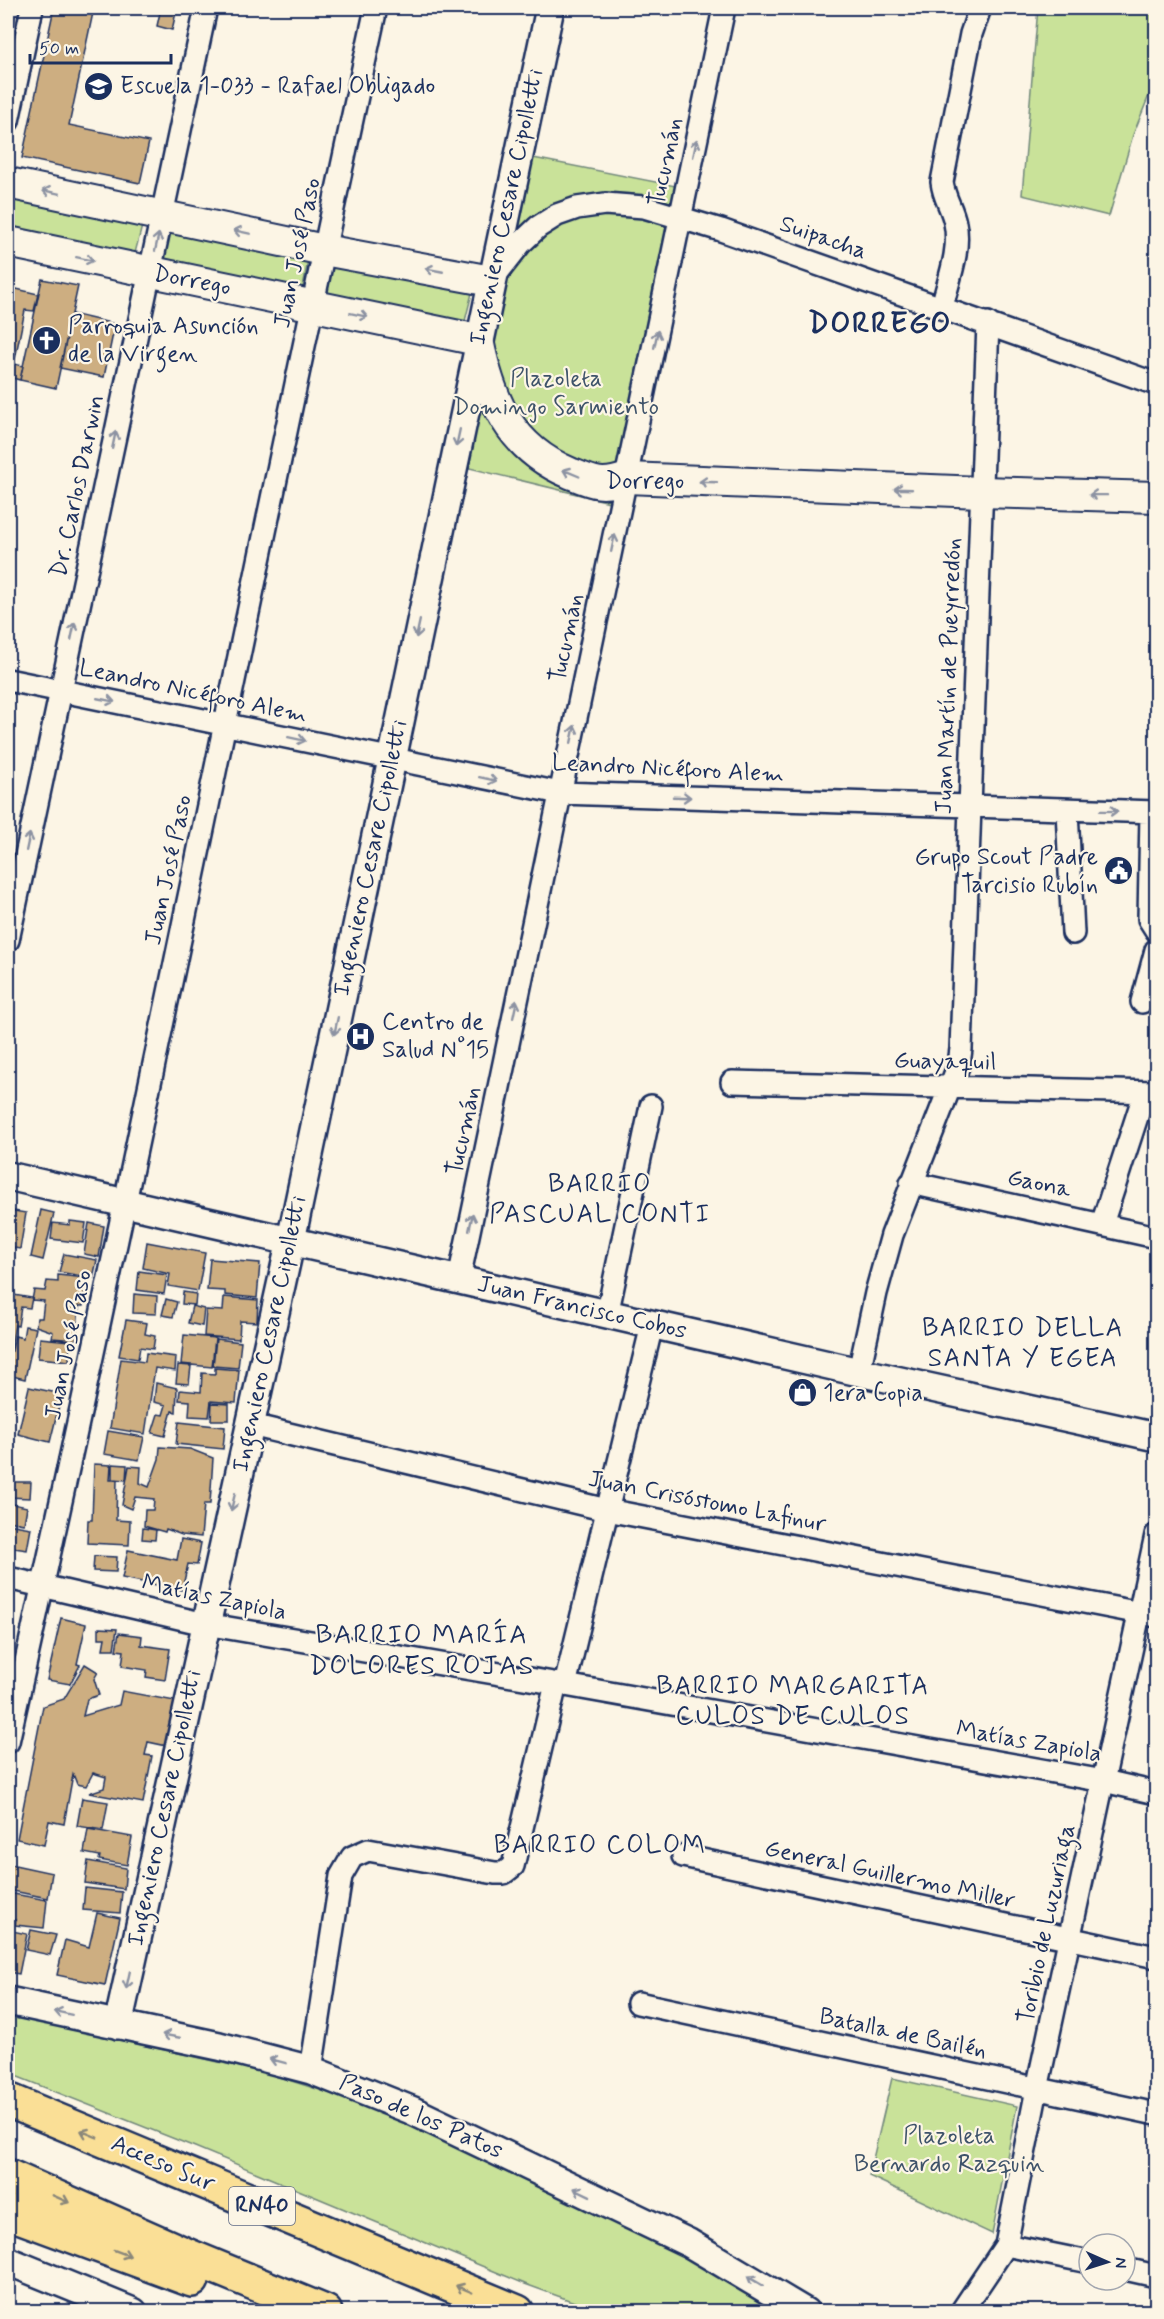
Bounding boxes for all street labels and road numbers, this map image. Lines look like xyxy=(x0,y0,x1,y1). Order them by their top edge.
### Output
street label: Ingeniero Cesare Cipolletti xyxy=(463,66,554,348)
street label: Tucumán xyxy=(641,115,691,209)
street label: Juan José Paso xyxy=(267,175,329,331)
street label: Suipacha xyxy=(775,209,871,267)
street label: Dorrego xyxy=(151,258,233,304)
street label: Dr. Carlos Darwin xyxy=(44,392,112,580)
street label: Dorrego xyxy=(606,466,684,497)
street label: Juan Martín de Pueyrredón xyxy=(929,537,969,815)
street label: Tucumán xyxy=(542,591,592,685)
street label: Leandro Nicéforo Alem xyxy=(76,653,310,733)
street label: Ingeniero Cesare Cipolletti xyxy=(327,717,418,999)
street label: Leandro Nicéforo Alem xyxy=(551,747,785,793)
street label: Juan José Paso xyxy=(138,792,200,948)
street label: Guayaquil xyxy=(893,1046,997,1078)
street label: Tucumán xyxy=(439,1084,489,1178)
street label: Gaona xyxy=(1004,1162,1074,1206)
street label: Ingeniero Cesare Cipolletti xyxy=(226,1193,317,1475)
street label: Juan José Paso xyxy=(38,1267,100,1423)
street label: Juan Francisco Cobos xyxy=(474,1269,690,1347)
street label: Juan Crisóstomo Lafinur xyxy=(586,1464,828,1540)
street label: Matías Zapiola xyxy=(139,1568,289,1628)
street label: Ingeniero Cesare Cipolletti xyxy=(121,1667,212,1949)
street label: Matías Zapiola xyxy=(954,1714,1104,1770)
street label: Toribio de Luzuriaga xyxy=(1011,1822,1086,2027)
street label: General Guillermo Miller xyxy=(762,1833,1018,1917)
street label: Batalla de Bailén xyxy=(816,2001,990,2067)
street label: Paso de los Patos xyxy=(334,2067,508,2167)
street label: Acceso Sur xyxy=(106,2128,220,2200)
road number: RN40 xyxy=(229,2187,295,2225)

